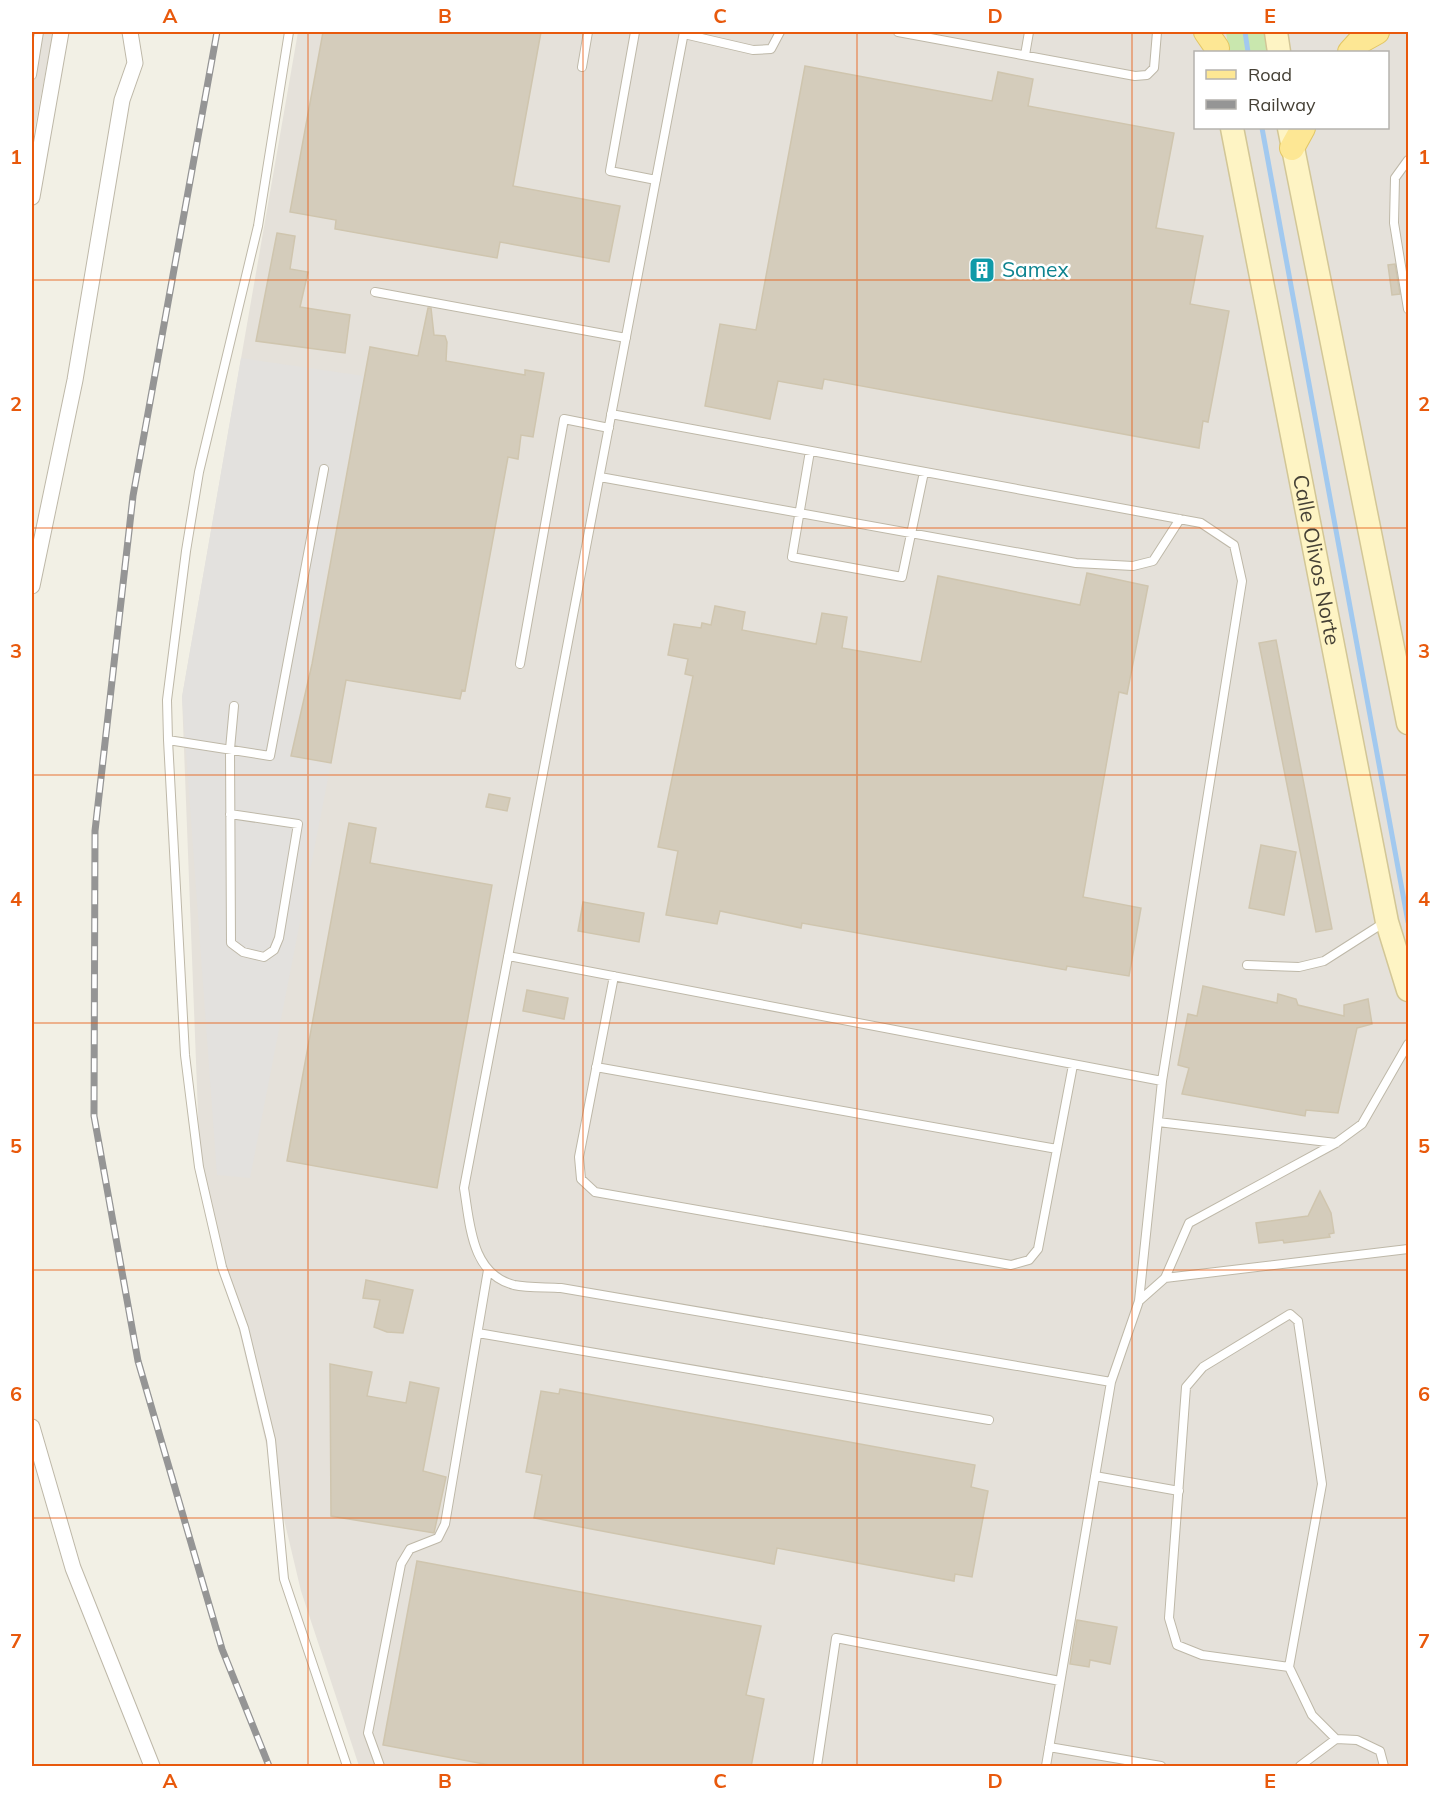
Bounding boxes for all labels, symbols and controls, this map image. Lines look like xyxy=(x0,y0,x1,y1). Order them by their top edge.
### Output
text: A xyxy=(163,3,178,28)
text: B xyxy=(438,3,452,28)
text: C xyxy=(713,3,727,28)
text: D xyxy=(987,3,1003,28)
text: E xyxy=(1264,3,1276,28)
legend xyxy=(1194,51,1389,129)
text: Road xyxy=(1248,63,1292,86)
text: Railway xyxy=(1248,93,1316,116)
text: 1 xyxy=(10,144,22,169)
text: 1 xyxy=(1418,144,1430,169)
building icon: Samex xyxy=(967,255,997,285)
place label: Samex xyxy=(1002,256,1069,282)
text: 2 xyxy=(10,391,22,416)
text: 2 xyxy=(1418,391,1430,416)
street label: Calle Olivos Norte xyxy=(1288,472,1347,647)
text: 3 xyxy=(10,638,22,663)
text: 3 xyxy=(1418,638,1430,663)
text: 4 xyxy=(10,886,22,911)
text: 4 xyxy=(1418,886,1430,911)
text: 5 xyxy=(10,1133,22,1158)
text: 5 xyxy=(1418,1133,1430,1158)
text: 6 xyxy=(10,1381,22,1406)
text: 6 xyxy=(1418,1381,1430,1406)
text: 7 xyxy=(10,1628,22,1653)
text: 7 xyxy=(1418,1628,1430,1653)
text: A xyxy=(163,1768,178,1793)
text: B xyxy=(438,1768,452,1793)
text: C xyxy=(713,1768,727,1793)
text: D xyxy=(987,1768,1003,1793)
text: E xyxy=(1264,1768,1276,1793)

